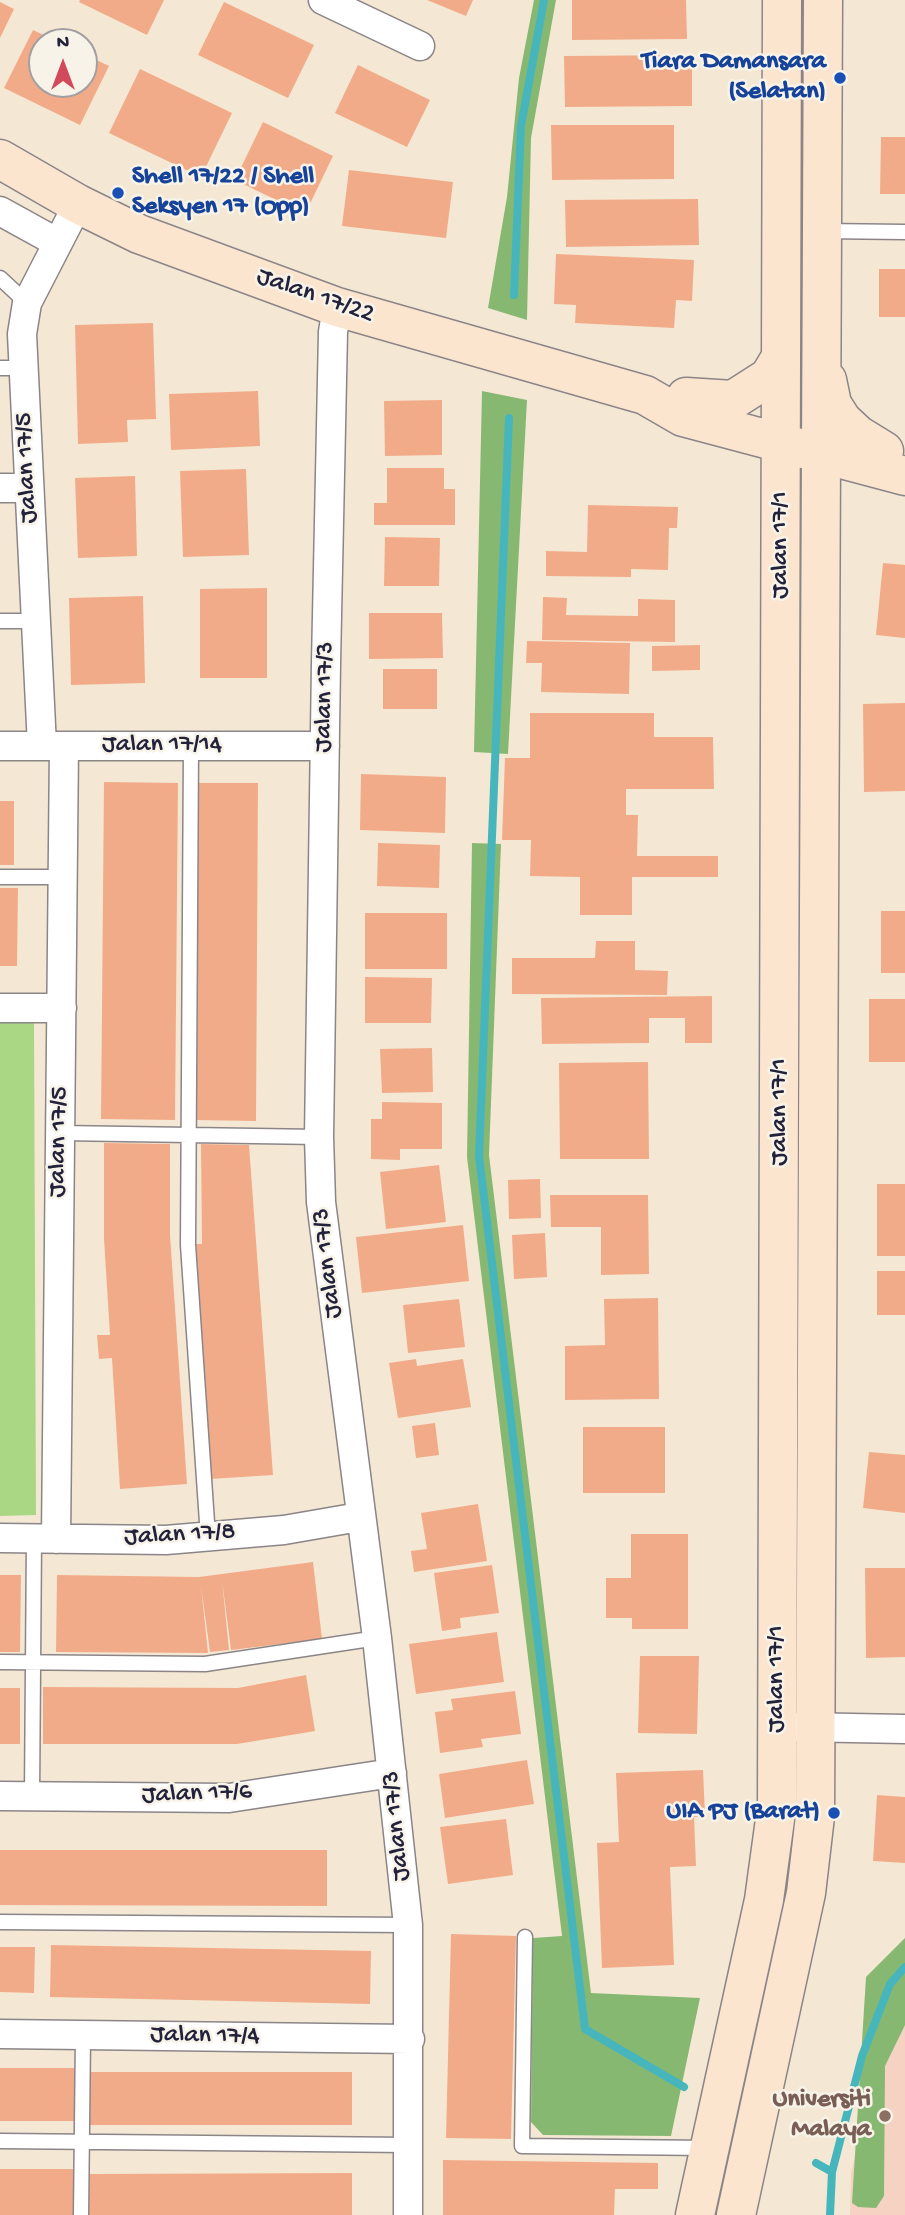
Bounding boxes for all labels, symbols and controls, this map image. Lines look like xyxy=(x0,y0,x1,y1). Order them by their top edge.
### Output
north arrow xyxy=(28,28,98,98)
text: N xyxy=(57,32,69,55)
place label: Tiara Damansara (Selatan) xyxy=(642,47,826,108)
marker: Tiara Damansara (Selatan) xyxy=(832,70,848,86)
place label: Shell 17/22 / Shell Seksyen 17 (Opp) xyxy=(132,162,314,224)
marker: Shell 17/22 / Shell Seksyen 17 (Opp) xyxy=(110,185,126,201)
street label: Jalan 17/22 xyxy=(252,262,378,332)
street label: Jalan 17/5 xyxy=(10,412,46,524)
street label: Jalan 17/1 xyxy=(766,491,798,599)
street label: Jalan 17/3 xyxy=(309,641,343,753)
street label: Jalan 17/14 xyxy=(102,730,222,762)
street label: Jalan 17/1 xyxy=(765,1058,797,1166)
street label: Jalan 17/5 xyxy=(43,1086,77,1198)
street label: Jalan 17/3 xyxy=(307,1206,351,1320)
street label: Jalan 17/8 xyxy=(124,1518,236,1554)
street label: Jalan 17/1 xyxy=(762,1625,794,1733)
street label: Jalan 17/3 xyxy=(377,1769,419,1883)
street label: Jalan 17/6 xyxy=(141,1777,253,1813)
place label: UIA PJ (Barat) xyxy=(666,1797,820,1829)
marker: UIA PJ (Barat) xyxy=(826,1805,842,1821)
street label: Jalan 17/4 xyxy=(150,2020,260,2054)
place label: Universiti Malaya xyxy=(772,2085,871,2146)
marker: Universiti Malaya xyxy=(877,2108,893,2124)

